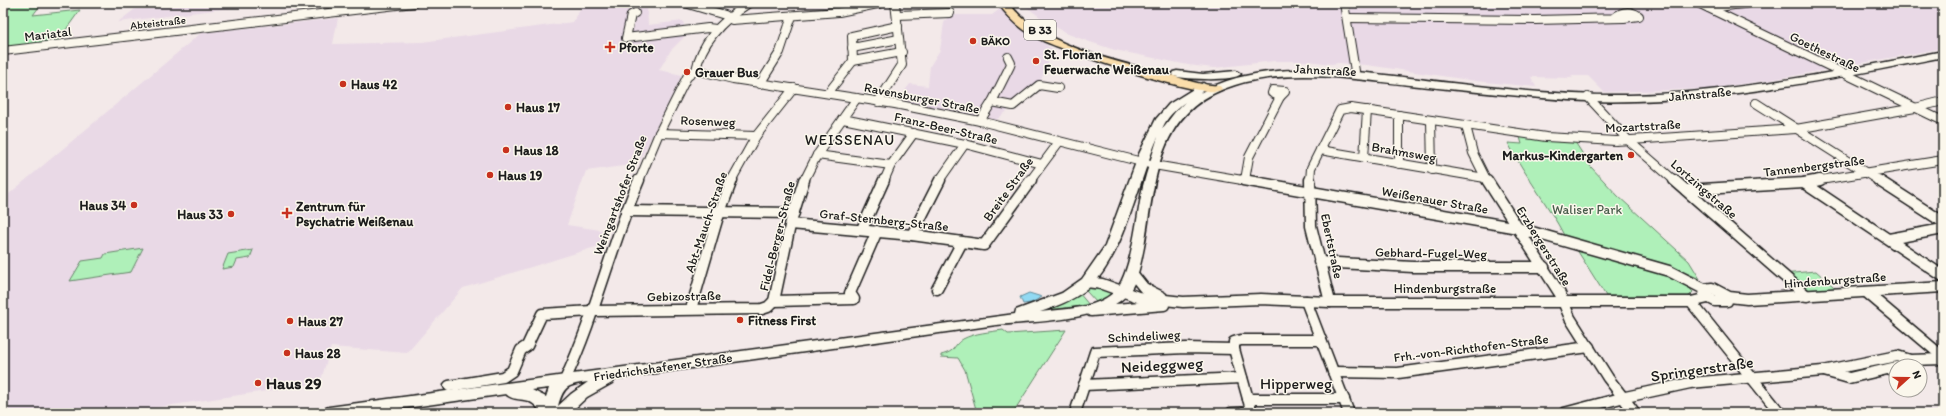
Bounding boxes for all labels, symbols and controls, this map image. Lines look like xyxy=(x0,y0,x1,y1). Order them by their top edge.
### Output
street label: Abteistraße xyxy=(130,14,186,32)
road number: B 33 xyxy=(1024,20,1056,40)
street label: Mariatal xyxy=(23,24,73,44)
street label: Goethestraße xyxy=(1787,29,1863,75)
place label: BÄKO xyxy=(981,35,1010,48)
marker: BÄKO xyxy=(968,36,978,46)
place label: Pforte xyxy=(619,40,654,55)
marker: Pforte xyxy=(604,41,616,53)
place label: St. Florian Feuerwache Weißenau xyxy=(1044,47,1170,77)
marker: St. Florian Feuerwache Weißenau xyxy=(1031,56,1041,66)
street label: Jahnstraße xyxy=(1293,61,1357,79)
place label: Grauer Bus xyxy=(695,65,759,80)
marker: Grauer Bus xyxy=(682,67,692,77)
place label: Haus 42 xyxy=(351,77,397,92)
marker: Haus 42 xyxy=(338,79,348,89)
street label: Ravensburger Straße xyxy=(863,79,981,117)
street label: Jahnstraße xyxy=(1668,84,1732,104)
place label: Haus 17 xyxy=(516,100,561,115)
marker: Haus 17 xyxy=(503,102,513,112)
street label: Franz-Beer-Straße xyxy=(893,109,999,147)
street label: Rosenweg xyxy=(680,113,736,129)
street label: Mozartstraße xyxy=(1605,117,1681,135)
district label: WEISSENAU xyxy=(805,131,895,149)
street label: Weingartshofer Straße xyxy=(590,133,650,257)
street label: Brahmsweg xyxy=(1370,139,1438,165)
place label: Haus 18 xyxy=(514,143,559,158)
marker: Haus 18 xyxy=(501,145,511,155)
place label: Markus-Kindergarten xyxy=(1502,148,1624,164)
marker: Markus-Kindergarten xyxy=(1626,150,1636,160)
street label: Tannenbergstraße xyxy=(1763,152,1865,180)
street label: Breite Straße xyxy=(980,154,1036,224)
street label: Lortzingstraße xyxy=(1668,156,1740,222)
place label: Haus 19 xyxy=(498,168,543,183)
marker: Haus 19 xyxy=(485,170,495,180)
street label: Abt-Mauch-Straße xyxy=(682,170,730,274)
street label: Fidel-Berger-Straße xyxy=(756,179,798,293)
street label: Weißenauer Straße xyxy=(1381,183,1489,217)
place label: Haus 34 xyxy=(80,198,126,213)
place label: Zentrum für Psychatrie Weißenau xyxy=(296,199,414,230)
marker: Haus 34 xyxy=(129,200,139,210)
park label: Waliser Park xyxy=(1552,202,1622,217)
street label: Erzbergerstraße xyxy=(1514,203,1574,289)
street label: Graf-Sternberg-Straße xyxy=(819,206,949,234)
place label: Haus 33 xyxy=(177,207,223,222)
marker: Zentrum für Psychatrie Weißenau xyxy=(281,207,293,219)
marker: Haus 33 xyxy=(226,209,236,219)
street label: Ebertstraße xyxy=(1318,212,1346,280)
street label: Gebhard-Fugel-Weg xyxy=(1375,245,1487,261)
street label: Hindenburgstraße xyxy=(1783,269,1887,291)
street label: Hindenburgstraße xyxy=(1394,281,1496,296)
street label: Gebizostraße xyxy=(647,288,721,304)
place label: Fitness First xyxy=(748,313,816,328)
place label: Haus 27 xyxy=(298,314,343,329)
marker: Fitness First xyxy=(735,315,745,325)
marker: Haus 27 xyxy=(285,316,295,326)
street label: Schindeliweg xyxy=(1107,327,1181,345)
street label: Frh.-von-Richthofen-Straße xyxy=(1393,331,1549,365)
place label: Haus 28 xyxy=(295,346,341,361)
marker: Haus 28 xyxy=(282,348,292,358)
street label: Friedrichshafener Straße xyxy=(593,350,733,384)
street label: Springerstraße xyxy=(1649,352,1755,386)
street label: Neideggweg xyxy=(1121,353,1204,377)
north arrow xyxy=(1888,358,1928,398)
text: N xyxy=(1909,369,1924,380)
place label: Haus 29 xyxy=(266,374,322,393)
street label: Hipperweg xyxy=(1260,374,1333,393)
marker: Haus 29 xyxy=(253,378,263,388)

